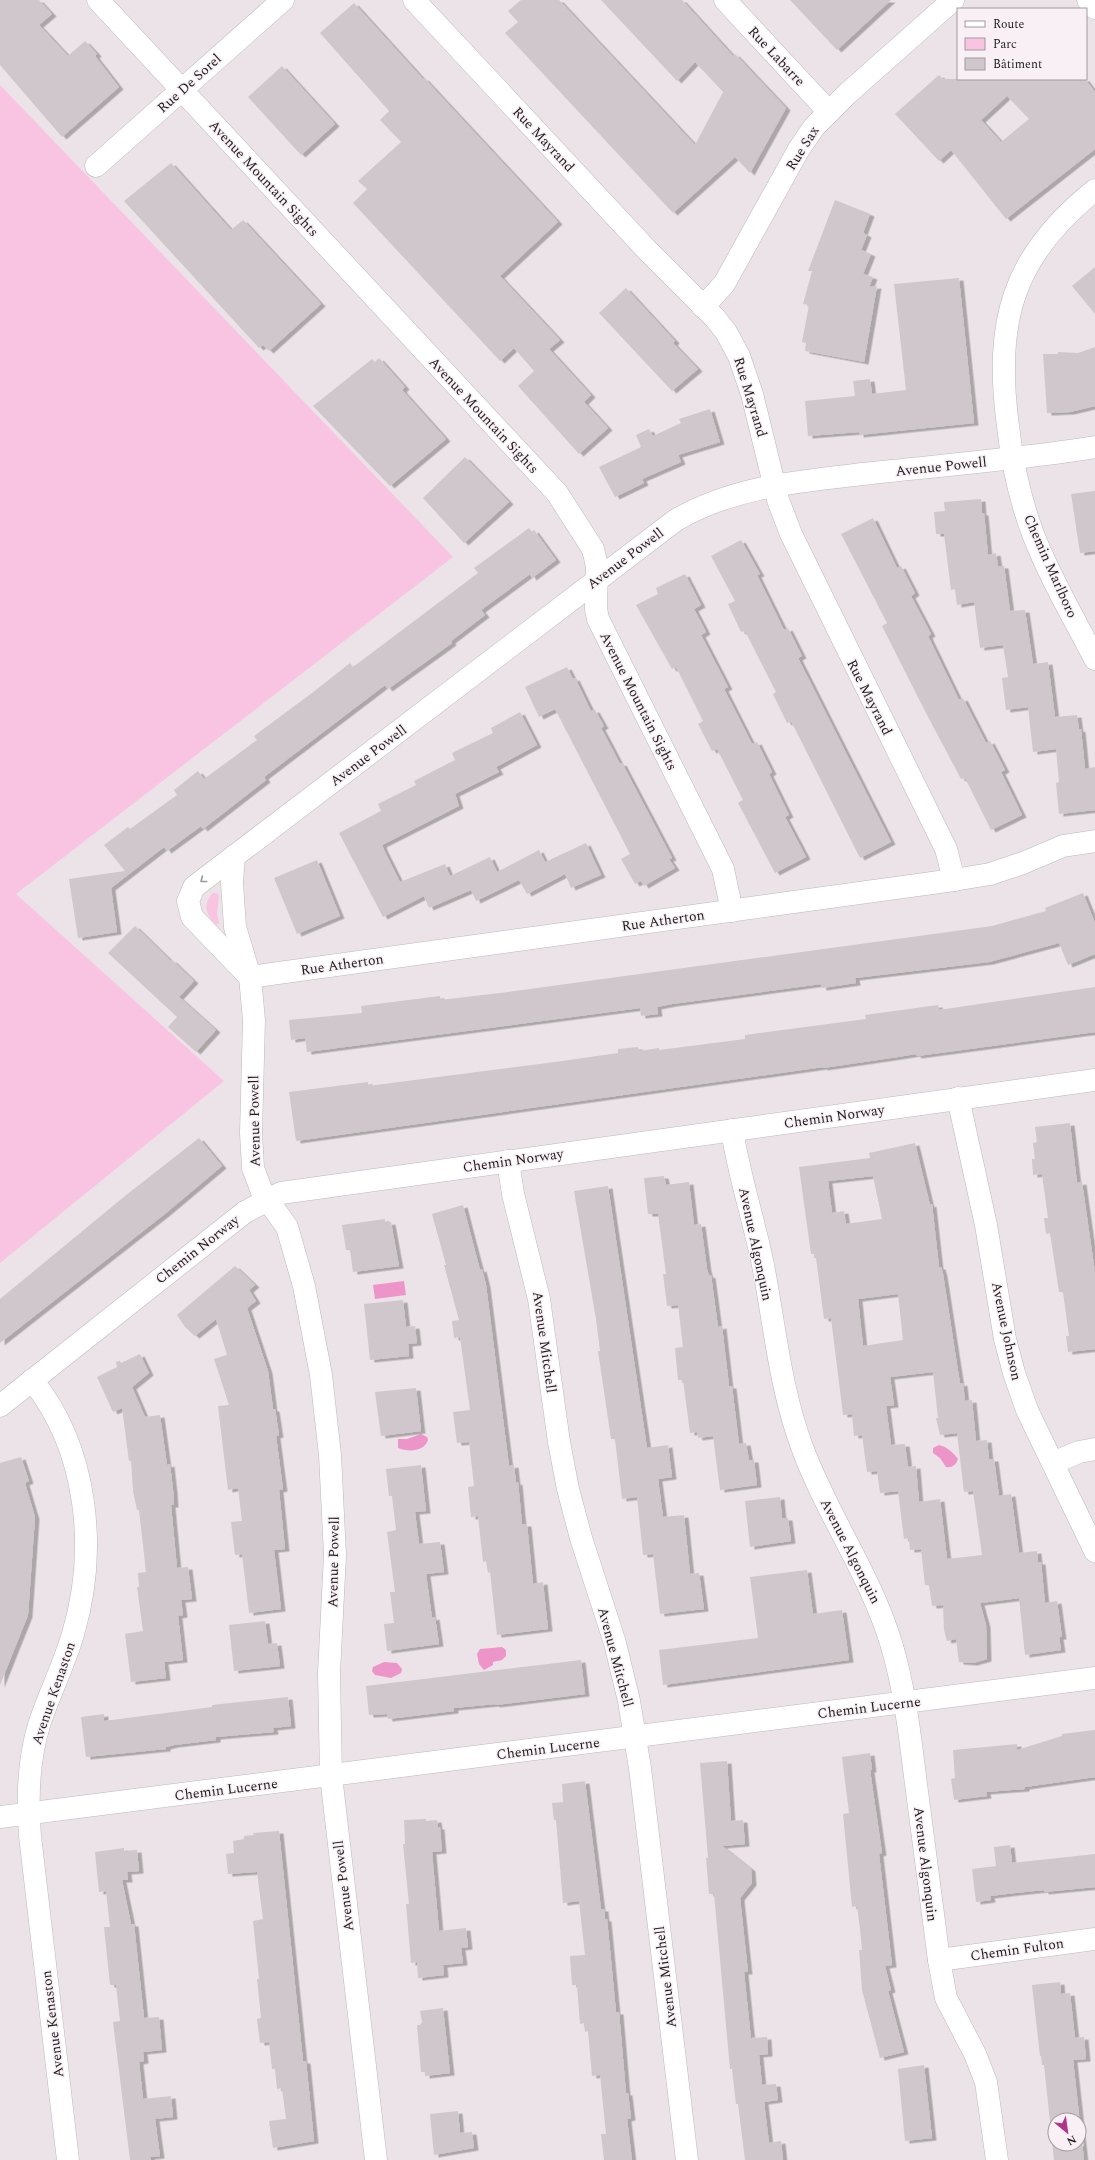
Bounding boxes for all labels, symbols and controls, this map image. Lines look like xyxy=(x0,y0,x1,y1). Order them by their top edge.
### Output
legend xyxy=(957,8,1087,80)
text: Route xyxy=(993,15,1024,34)
street label: Rue Labarre xyxy=(743,22,810,91)
text: Parc xyxy=(993,35,1017,54)
street label: Rue De Sorel xyxy=(152,49,226,118)
text: Bâtiment xyxy=(993,55,1042,74)
street label: Rue Mayrand xyxy=(508,102,580,177)
street label: Avenue Mountain Sights xyxy=(204,115,323,241)
street label: Rue Sax xyxy=(781,122,824,175)
street label: Avenue Mountain Sights xyxy=(424,352,543,478)
street label: Rue Mayrand xyxy=(728,354,773,440)
street label: Avenue Powell xyxy=(894,451,988,482)
street label: Chemin Marlboro xyxy=(1018,511,1083,621)
street label: Avenue Powell xyxy=(582,522,668,594)
street label: Avenue Mountain Sights xyxy=(594,628,683,774)
street label: Rue Mayrand xyxy=(841,656,898,739)
street label: Avenue Powell xyxy=(325,719,411,791)
one-way arrow xyxy=(201,875,208,882)
street label: Rue Atherton xyxy=(620,904,706,937)
street label: Rue Atherton xyxy=(299,948,385,981)
street label: Avenue Powell xyxy=(243,1075,266,1167)
street label: Chemin Norway xyxy=(782,1099,887,1134)
street label: Chemin Norway xyxy=(461,1143,566,1178)
street label: Avenue Algonquin xyxy=(733,1185,778,1303)
street label: Chemin Norway xyxy=(151,1209,245,1289)
street label: Avenue Johnson xyxy=(986,1280,1027,1382)
street label: Avenue Mitchell xyxy=(527,1290,562,1394)
street label: Avenue Algonquin xyxy=(815,1495,886,1607)
street label: Avenue Powell xyxy=(322,1516,345,1608)
street label: Avenue Mitchell xyxy=(592,1605,639,1709)
street label: Avenue Kenaston xyxy=(26,1639,81,1748)
street label: Chemin Lucerne xyxy=(816,1691,922,1724)
street label: Chemin Lucerne xyxy=(495,1732,601,1765)
street label: Chemin Lucerne xyxy=(173,1773,279,1806)
street label: Avenue Algonquin xyxy=(908,1805,943,1923)
street label: Avenue Powell xyxy=(327,1839,359,1933)
street label: Avenue Mitchell xyxy=(649,1925,682,2029)
street label: Chemin Fulton xyxy=(969,1933,1065,1966)
street label: Avenue Kenaston xyxy=(36,1969,69,2079)
north arrow xyxy=(1047,2112,1087,2152)
text: N xyxy=(1064,2131,1080,2150)

